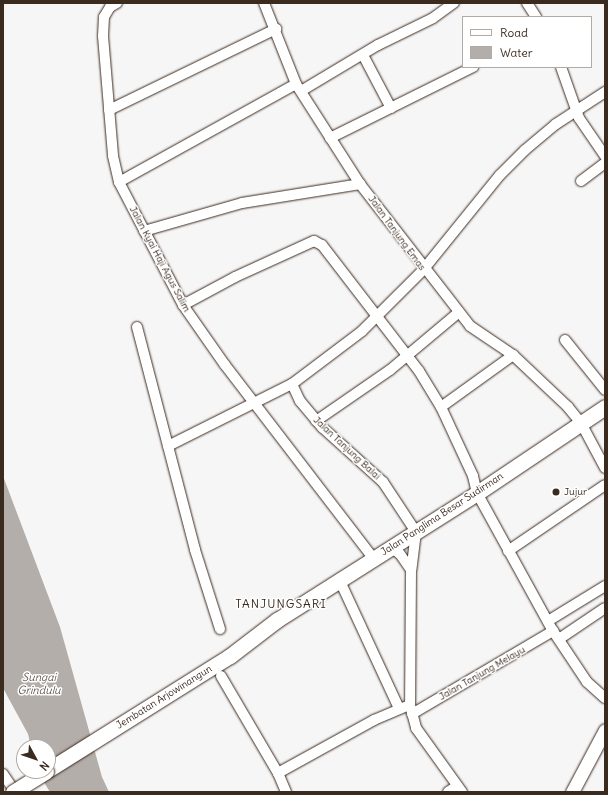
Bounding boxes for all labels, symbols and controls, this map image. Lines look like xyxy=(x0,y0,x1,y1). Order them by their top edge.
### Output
legend xyxy=(462,16,592,68)
text: Road xyxy=(500,25,528,40)
text: Water xyxy=(500,45,533,60)
street label: Jalan Tanjung Emas xyxy=(366,193,428,273)
street label: Jalan Kyai Haji Agus Salim xyxy=(127,204,193,314)
street label: Jalan Tanjung Balai xyxy=(311,414,383,482)
street label: Jalan Panglima Besar Sudirman xyxy=(379,470,505,558)
place label: Jujur xyxy=(564,486,587,498)
marker: Jujur xyxy=(551,487,561,497)
district label: TANJUNGSARI xyxy=(235,597,327,611)
street label: Jalan Tanjung Melayu xyxy=(437,643,527,703)
street label: Jembatan Arjowinangun xyxy=(114,663,214,731)
water label: Sungai Grindulu xyxy=(17,671,61,697)
north arrow xyxy=(16,739,56,779)
text: N xyxy=(37,759,52,773)

